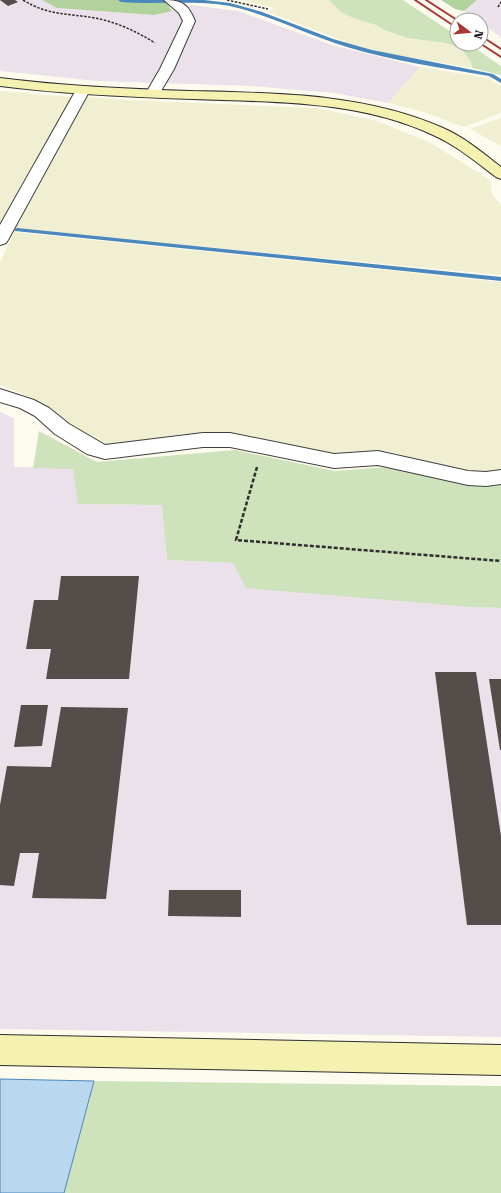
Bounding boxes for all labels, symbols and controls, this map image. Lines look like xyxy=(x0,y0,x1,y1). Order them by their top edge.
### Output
north arrow xyxy=(449,12,489,52)
text: N xyxy=(471,29,486,41)

